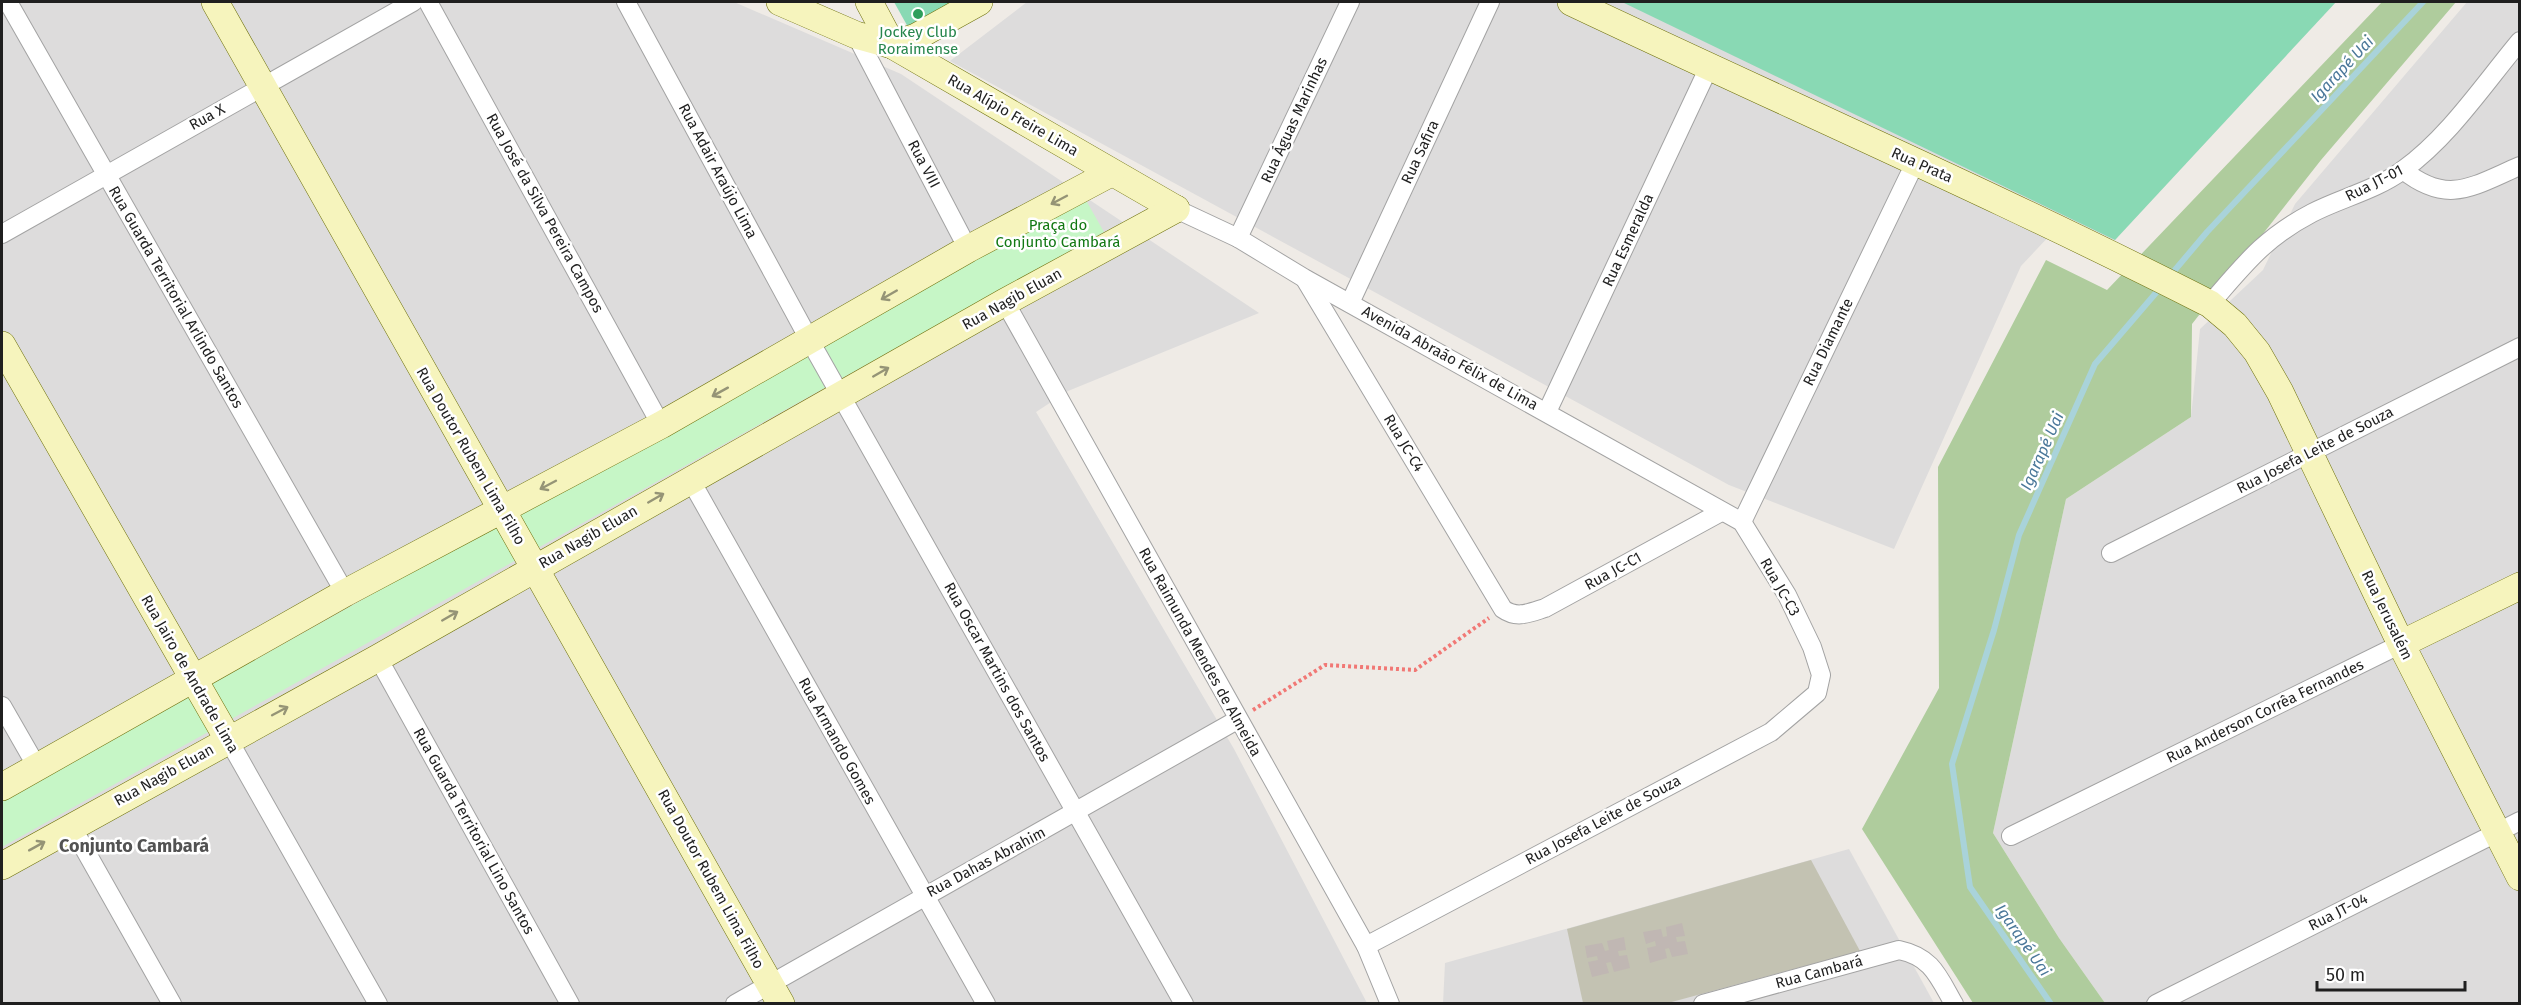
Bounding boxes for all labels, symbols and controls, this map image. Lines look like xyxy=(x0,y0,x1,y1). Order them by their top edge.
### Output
marker: Jockey Club Roraimense xyxy=(911,7,925,21)
place label: Jockey Club Roraimense xyxy=(878,23,958,58)
water label: Igarapé Uai xyxy=(2307,32,2378,106)
street label: Rua Águas Marinhas xyxy=(1257,54,1331,186)
street label: Rua Alípio Freire Lima xyxy=(944,70,1082,160)
street label: Rua X xyxy=(186,99,229,134)
street label: Rua Adair Araújo Lima xyxy=(675,101,761,241)
street label: Rua José da Silva Pereira Campos xyxy=(483,110,607,316)
street label: Rua Safira xyxy=(1397,117,1443,187)
street label: Rua VIII xyxy=(904,137,944,191)
street label: Rua Prata xyxy=(1889,144,1955,186)
street label: Rua JT-01 xyxy=(2342,161,2406,205)
street label: Rua Guarda Territorial Arlindo Santos xyxy=(105,183,247,411)
street label: Rua Esmeralda xyxy=(1599,191,1657,289)
one-way arrow xyxy=(1051,195,1069,206)
park label: Praça do Conjunto Cambará xyxy=(996,216,1120,251)
street label: Rua Nagib Eluan xyxy=(959,264,1065,334)
one-way arrow xyxy=(881,289,898,301)
street label: Rua Diamante xyxy=(1799,295,1857,389)
street label: Avenida Abraão Félix de Lima xyxy=(1359,302,1541,414)
street label: Rua Doutor Rubem Lima Filho xyxy=(413,364,529,548)
one-way arrow xyxy=(872,366,889,378)
one-way arrow xyxy=(711,387,729,398)
street label: Rua Josefa Leite de Souza xyxy=(2234,403,2396,497)
water label: Igarapé Uai xyxy=(2016,409,2068,493)
street label: Rua JC-C4 xyxy=(1380,411,1428,475)
one-way arrow xyxy=(540,480,558,491)
one-way arrow xyxy=(647,492,664,504)
street label: Rua Nagib Eluan xyxy=(535,501,641,573)
street label: Rua Raimunda Mendes de Almeida xyxy=(1135,544,1265,760)
street label: Rua JC-C1 xyxy=(1581,548,1645,594)
street label: Rua JC-C3 xyxy=(1756,555,1804,619)
street label: Rua Jerusalém xyxy=(2358,567,2416,663)
street label: Rua Oscar Martins dos Santos xyxy=(940,579,1054,765)
street label: Rua Jairo de Andrade Lima xyxy=(137,592,243,756)
one-way arrow xyxy=(441,610,458,622)
street label: Rua Anderson Corrêa Fernandes xyxy=(2163,655,2367,767)
street label: Rua Armando Gomes xyxy=(795,674,879,808)
one-way arrow xyxy=(271,705,288,717)
street label: Rua Guarda Territorial Lino Santos xyxy=(410,725,538,937)
street label: Rua Nagib Eluan xyxy=(111,740,217,810)
street label: Rua Josefa Leite de Souza xyxy=(1522,771,1684,869)
street label: Rua Doutor Rubem Lima Filho xyxy=(654,786,768,972)
street label: Rua Dahas Abrahim xyxy=(923,823,1049,901)
district label: Conjunto Cambará xyxy=(59,835,209,857)
one-way arrow xyxy=(28,840,45,852)
street label: Rua JT-04 xyxy=(2305,889,2371,935)
water label: Igarapé Uai xyxy=(1991,900,2055,980)
street label: Rua Cambará xyxy=(1773,952,1865,992)
scale bar xyxy=(2317,954,2466,992)
text: 50 m xyxy=(2326,964,2365,986)

